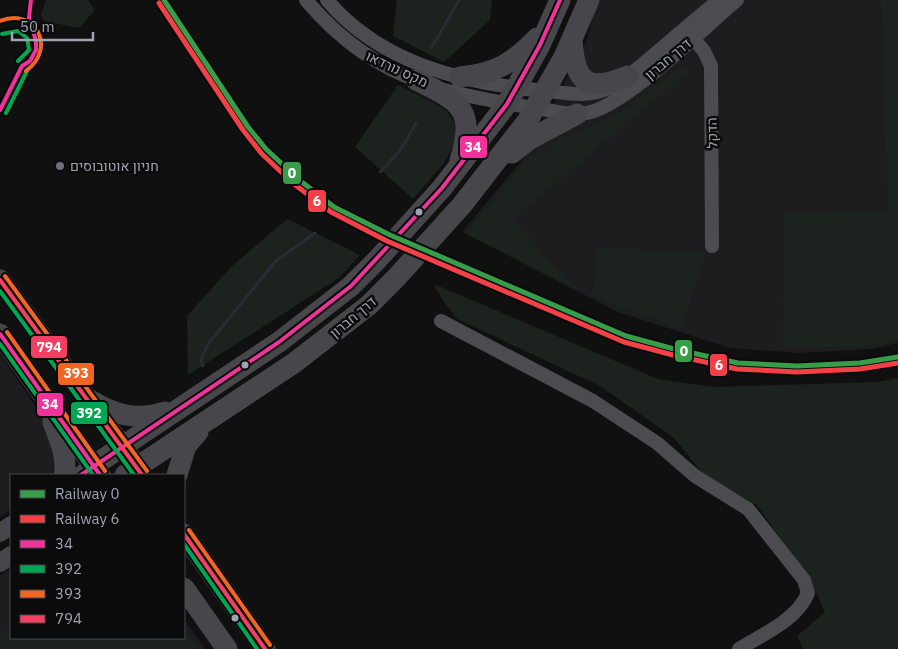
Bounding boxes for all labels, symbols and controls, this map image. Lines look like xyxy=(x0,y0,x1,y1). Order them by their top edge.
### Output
scale bar xyxy=(12,10,94,42)
text: 50 m xyxy=(20,17,55,36)
street label: דרך חברון xyxy=(641,34,695,84)
street label: מקס נורדאו xyxy=(363,47,431,91)
street label: הדקל xyxy=(703,117,721,149)
line badge: 34 xyxy=(459,135,488,159)
text: 34 xyxy=(465,138,481,156)
place label: חניון אוטובוסים xyxy=(70,157,159,175)
marker: חניון אוטובוסים xyxy=(54,160,66,172)
line badge: 0 xyxy=(282,161,302,185)
text: 0 xyxy=(288,164,296,182)
line badge: 6 xyxy=(307,189,327,213)
text: 6 xyxy=(313,192,321,210)
unlabelled marker xyxy=(414,207,424,217)
street label: דרך חברון xyxy=(326,292,380,342)
line badge: 794 xyxy=(30,335,68,359)
text: 794 xyxy=(36,338,62,356)
line badge: 0 xyxy=(674,339,693,363)
text: 0 xyxy=(680,342,688,360)
line badge: 6 xyxy=(709,353,728,377)
text: 6 xyxy=(715,356,723,374)
unlabelled marker xyxy=(240,360,250,370)
line badge: 393 xyxy=(57,362,95,386)
text: 393 xyxy=(63,364,89,382)
line badge: 34 xyxy=(36,392,64,417)
text: 34 xyxy=(42,395,58,413)
line badge: 392 xyxy=(70,401,108,425)
text: 392 xyxy=(76,404,102,422)
legend xyxy=(10,474,185,639)
text: Railway 0 xyxy=(55,484,120,503)
text: Railway 6 xyxy=(55,509,120,528)
text: 34 xyxy=(55,534,73,553)
text: 392 xyxy=(55,559,82,578)
text: 393 xyxy=(55,584,82,603)
text: 794 xyxy=(55,609,82,628)
unlabelled marker xyxy=(230,613,240,623)

